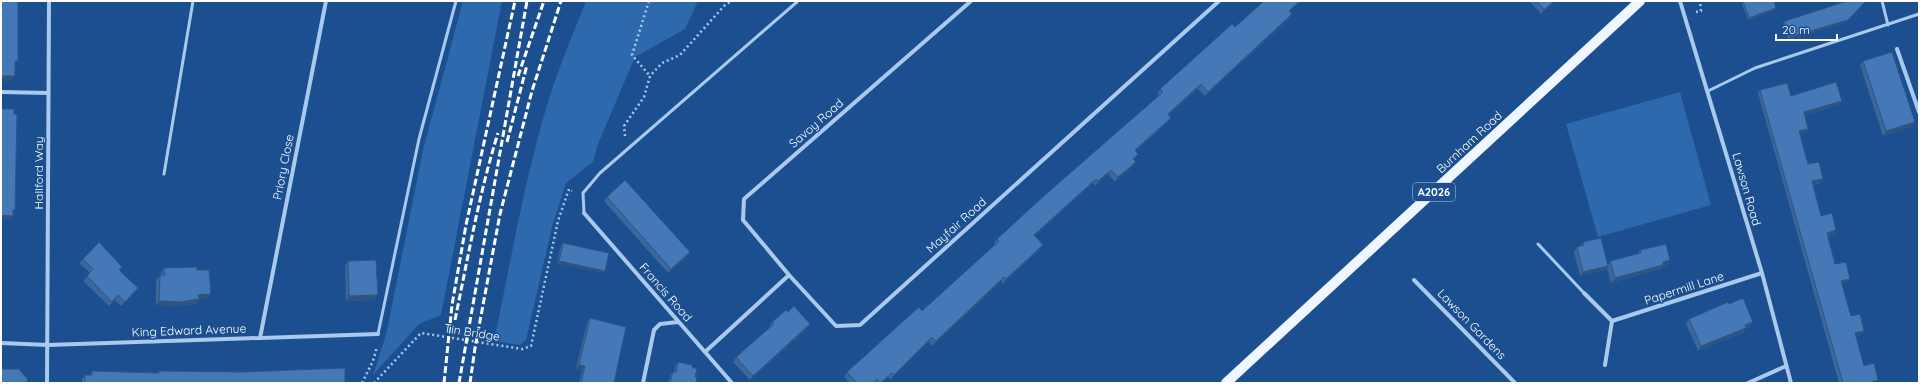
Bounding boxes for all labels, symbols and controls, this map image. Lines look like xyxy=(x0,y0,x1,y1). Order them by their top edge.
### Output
scale bar xyxy=(1776,16,1837,42)
text: 20 m xyxy=(1782,22,1810,37)
street label: Savoy Road xyxy=(786,95,846,151)
street label: Burnham Road xyxy=(1433,108,1505,176)
street label: Priory Close xyxy=(269,133,297,201)
street label: Hallford Way xyxy=(31,136,46,210)
street label: Lawson Road xyxy=(1729,151,1765,227)
road number: A2026 xyxy=(1413,183,1455,201)
street label: Mayfair Road xyxy=(923,194,989,256)
street label: Francis Road xyxy=(636,260,696,324)
street label: Papermill Lane xyxy=(1642,268,1726,308)
street label: Lawson Gardens xyxy=(1435,286,1510,363)
street label: King Edward Avenue xyxy=(131,320,247,339)
street label: Tin Bridge xyxy=(443,320,501,344)

